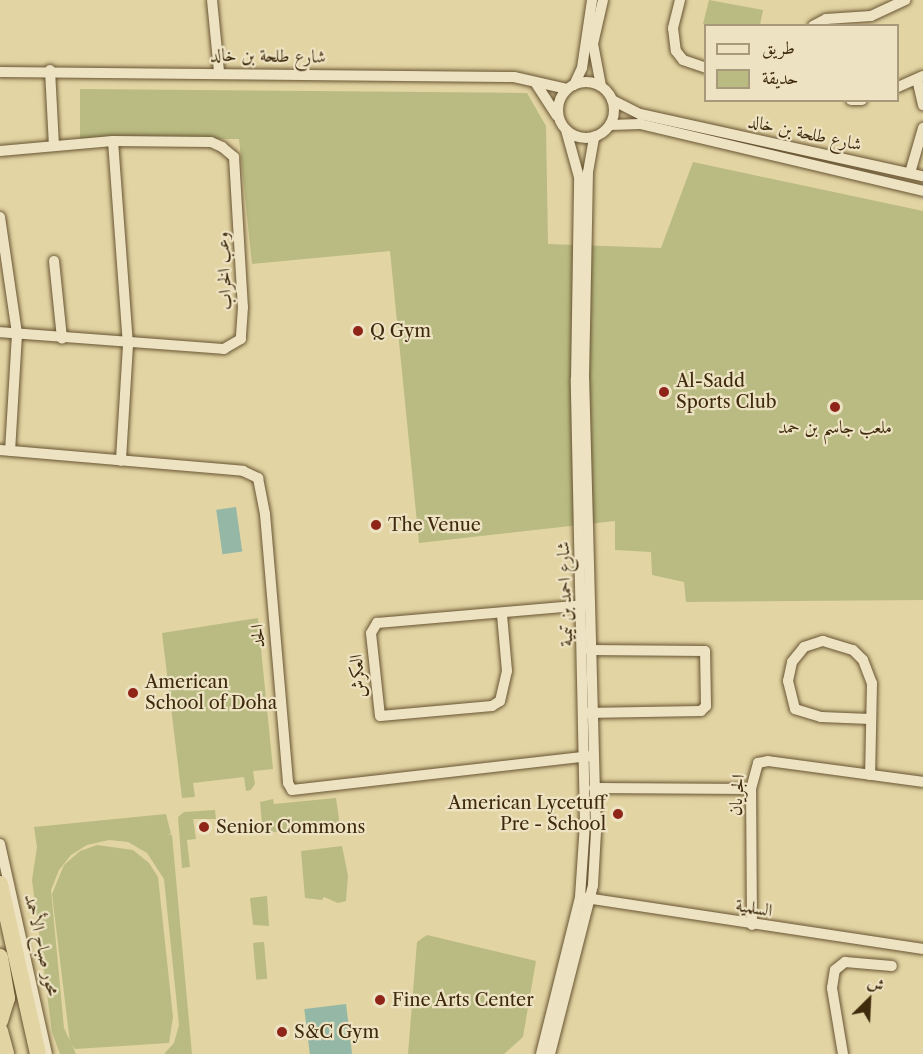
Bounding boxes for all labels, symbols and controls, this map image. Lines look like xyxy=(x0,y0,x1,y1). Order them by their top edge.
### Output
legend xyxy=(704,24,899,102)
text: طريق xyxy=(762,37,795,59)
street label: شارع طلحة بن خالد xyxy=(210,44,326,68)
text: حديقة xyxy=(762,67,798,89)
street label: شارع طلحة بن خالد xyxy=(746,110,864,156)
street label: وعب الخراب xyxy=(211,231,237,311)
place label: Q Gym xyxy=(370,320,431,342)
marker: Q Gym xyxy=(351,324,365,338)
place label: Al-Sadd Sports Club xyxy=(676,371,777,413)
marker: Al-Sadd Sports Club xyxy=(657,385,671,399)
marker: ملعب جاسم بن حمد xyxy=(828,400,842,414)
place label: ملعب جاسم بن حمد xyxy=(778,416,892,438)
place label: The Venue xyxy=(388,514,482,536)
marker: The Venue xyxy=(369,518,383,532)
street label: شارع احمد بن تيمية xyxy=(552,541,578,647)
street label: الحد xyxy=(246,623,270,649)
street label: العكرش xyxy=(345,653,371,699)
place label: American School of Doha xyxy=(145,672,277,714)
marker: American School of Doha xyxy=(126,686,140,700)
street label: الجريان xyxy=(724,773,750,817)
place label: American Lycetuff Pre - School xyxy=(448,793,606,836)
marker: American Lycetuff Pre - School xyxy=(611,807,625,821)
place label: Senior Commons xyxy=(216,816,366,838)
marker: Senior Commons xyxy=(197,820,211,834)
street label: محور صباح الأحمد xyxy=(20,892,64,998)
street label: السلمية xyxy=(734,894,774,922)
north arrow xyxy=(839,970,899,1030)
text: ش xyxy=(865,971,888,996)
place label: Fine Arts Center xyxy=(392,989,534,1011)
marker: Fine Arts Center xyxy=(373,993,387,1007)
place label: S&C Gym xyxy=(294,1021,379,1043)
marker: S&C Gym xyxy=(275,1025,289,1039)

